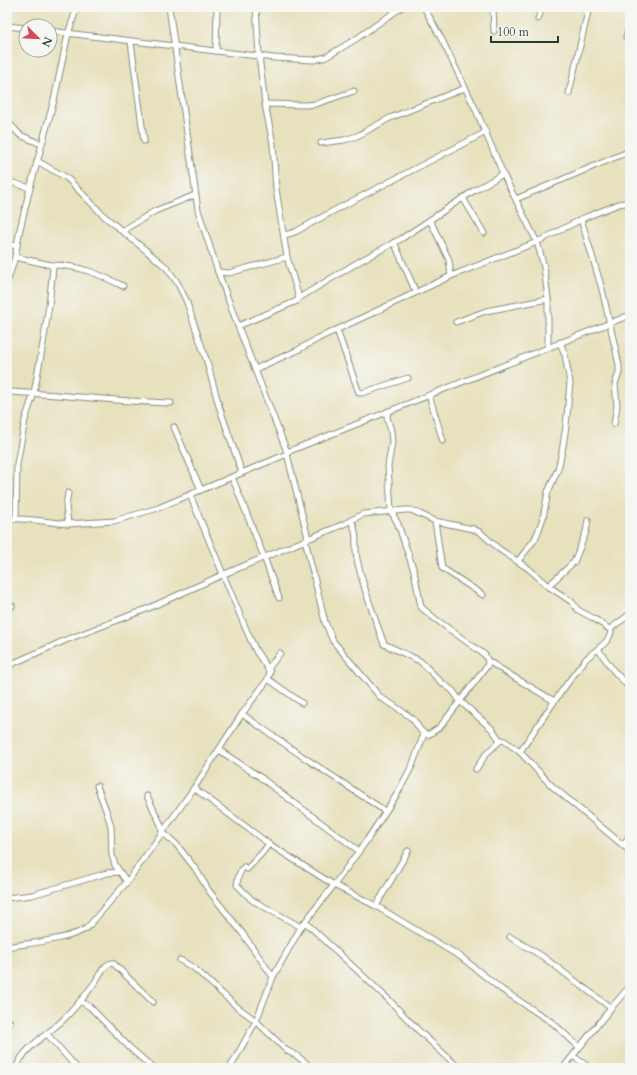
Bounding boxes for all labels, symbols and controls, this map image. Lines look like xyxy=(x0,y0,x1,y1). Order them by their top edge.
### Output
north arrow xyxy=(18,18,58,58)
scale bar xyxy=(491,18,558,44)
text: 100 m xyxy=(497,24,530,40)
text: N xyxy=(38,34,55,50)

